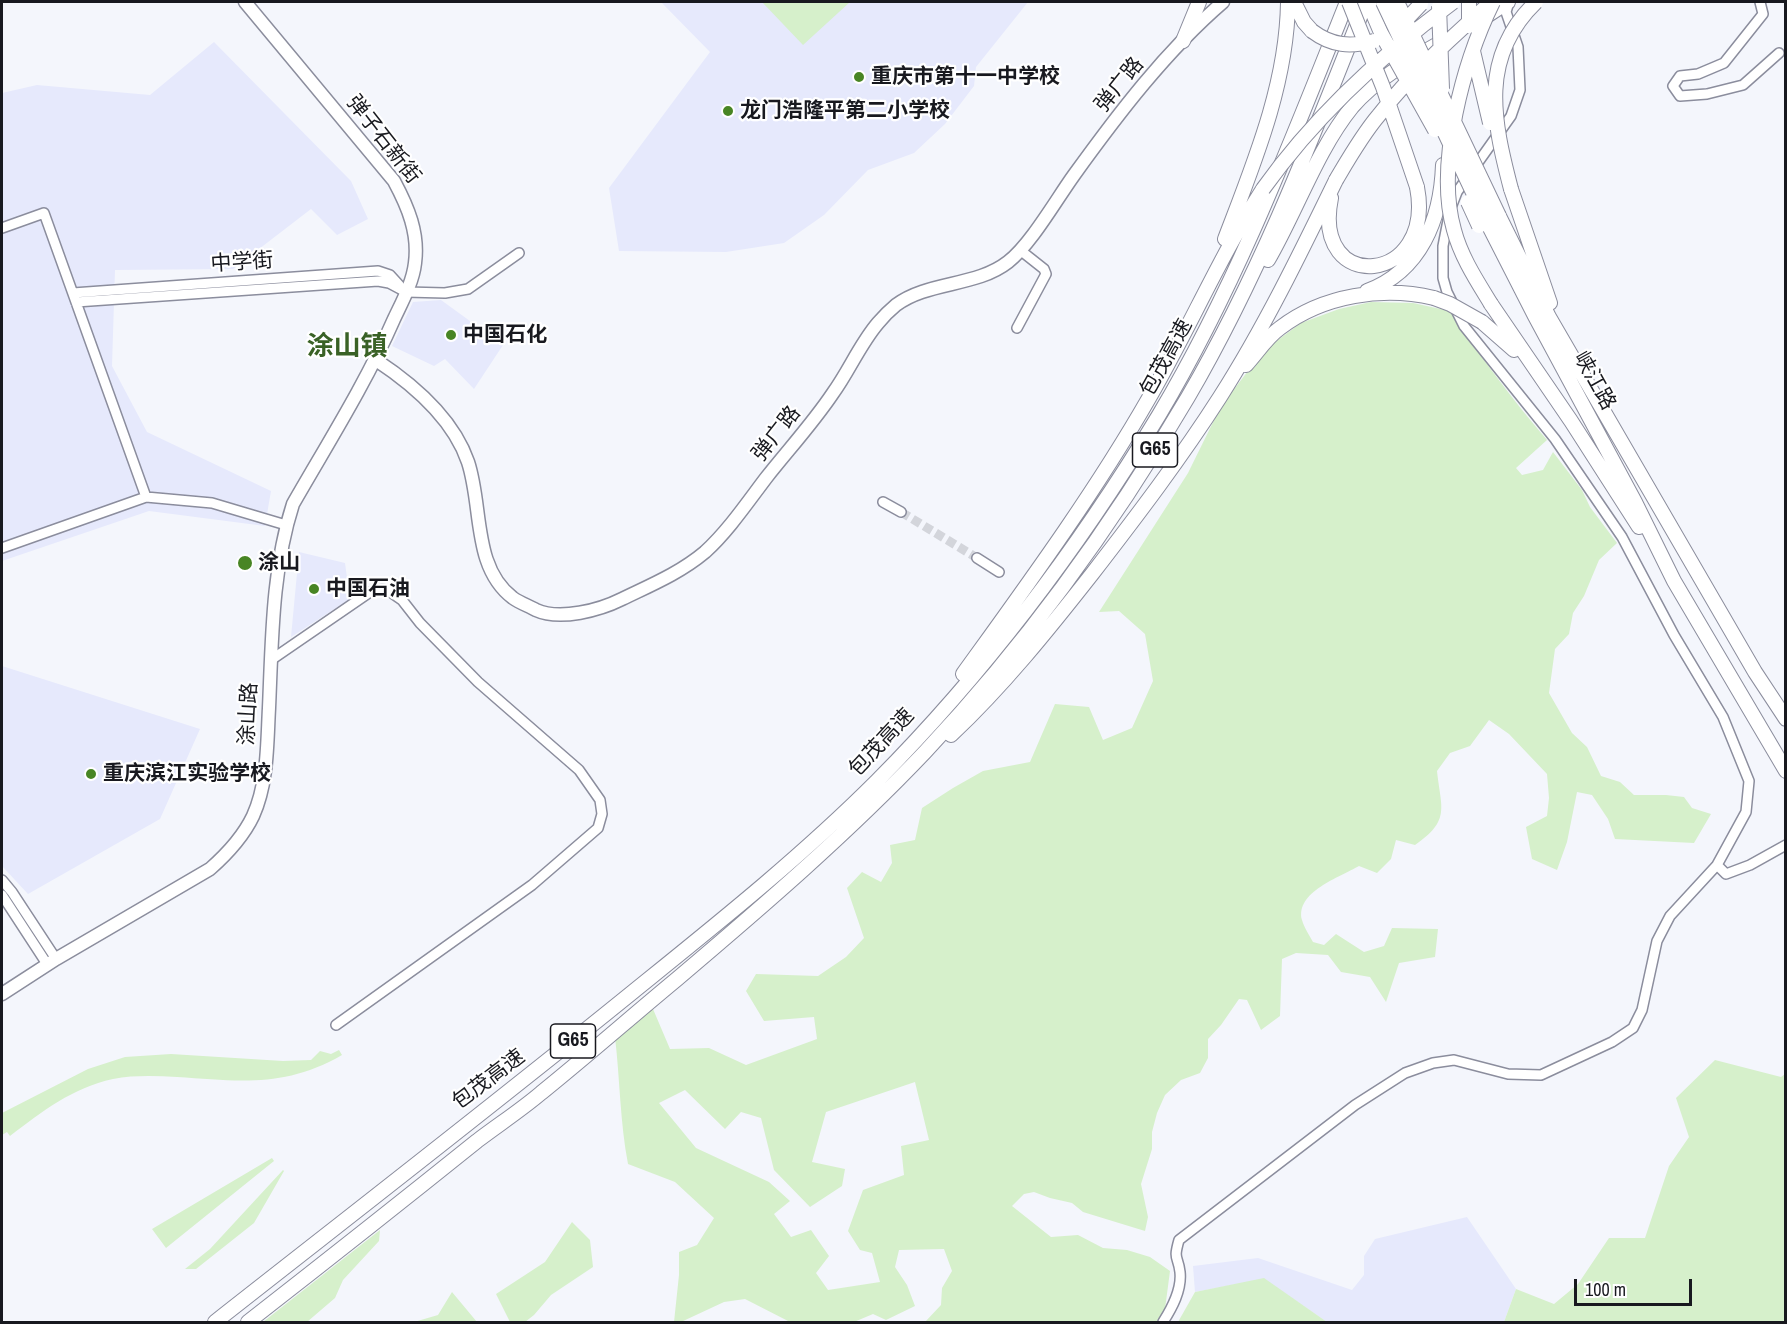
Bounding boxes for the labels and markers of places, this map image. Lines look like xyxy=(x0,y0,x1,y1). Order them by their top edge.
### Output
place label: 重庆市第十一中学校 xyxy=(871,64,1060,90)
marker: 重庆市第十一中学校 xyxy=(852,70,866,84)
place label: 龙门浩隆平第二小学校 xyxy=(740,98,950,124)
marker: 龙门浩隆平第二小学校 xyxy=(721,104,735,118)
place label: 中国石化 xyxy=(463,322,547,348)
marker: 中国石化 xyxy=(444,328,458,342)
place label: 涂山 xyxy=(258,550,300,576)
marker: 涂山 xyxy=(236,554,254,572)
place label: 中国石油 xyxy=(326,576,410,602)
marker: 中国石油 xyxy=(307,582,321,596)
place label: 重庆滨江实验学校 xyxy=(103,761,271,787)
marker: 重庆滨江实验学校 xyxy=(84,767,98,781)

